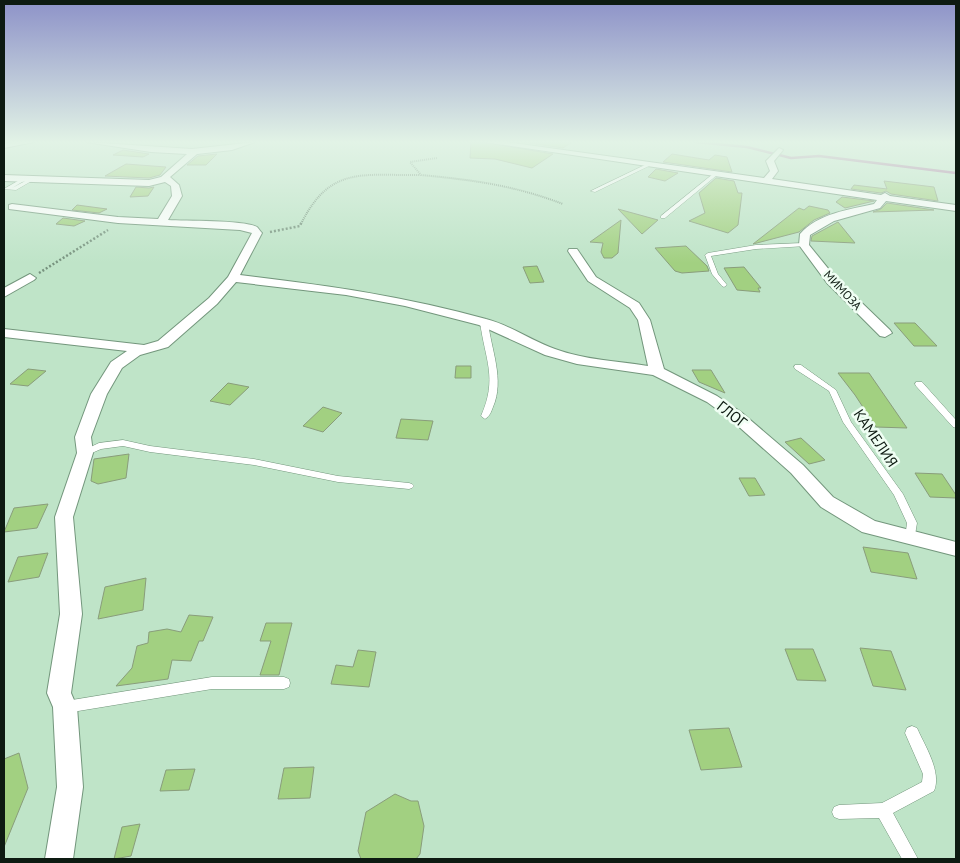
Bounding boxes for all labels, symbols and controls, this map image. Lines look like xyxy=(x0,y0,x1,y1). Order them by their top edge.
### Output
street label: МИМОЗА xyxy=(821,267,865,313)
street label: ГЛОГ xyxy=(713,396,751,432)
street label: КАМЕЛИЯ xyxy=(850,405,902,471)

